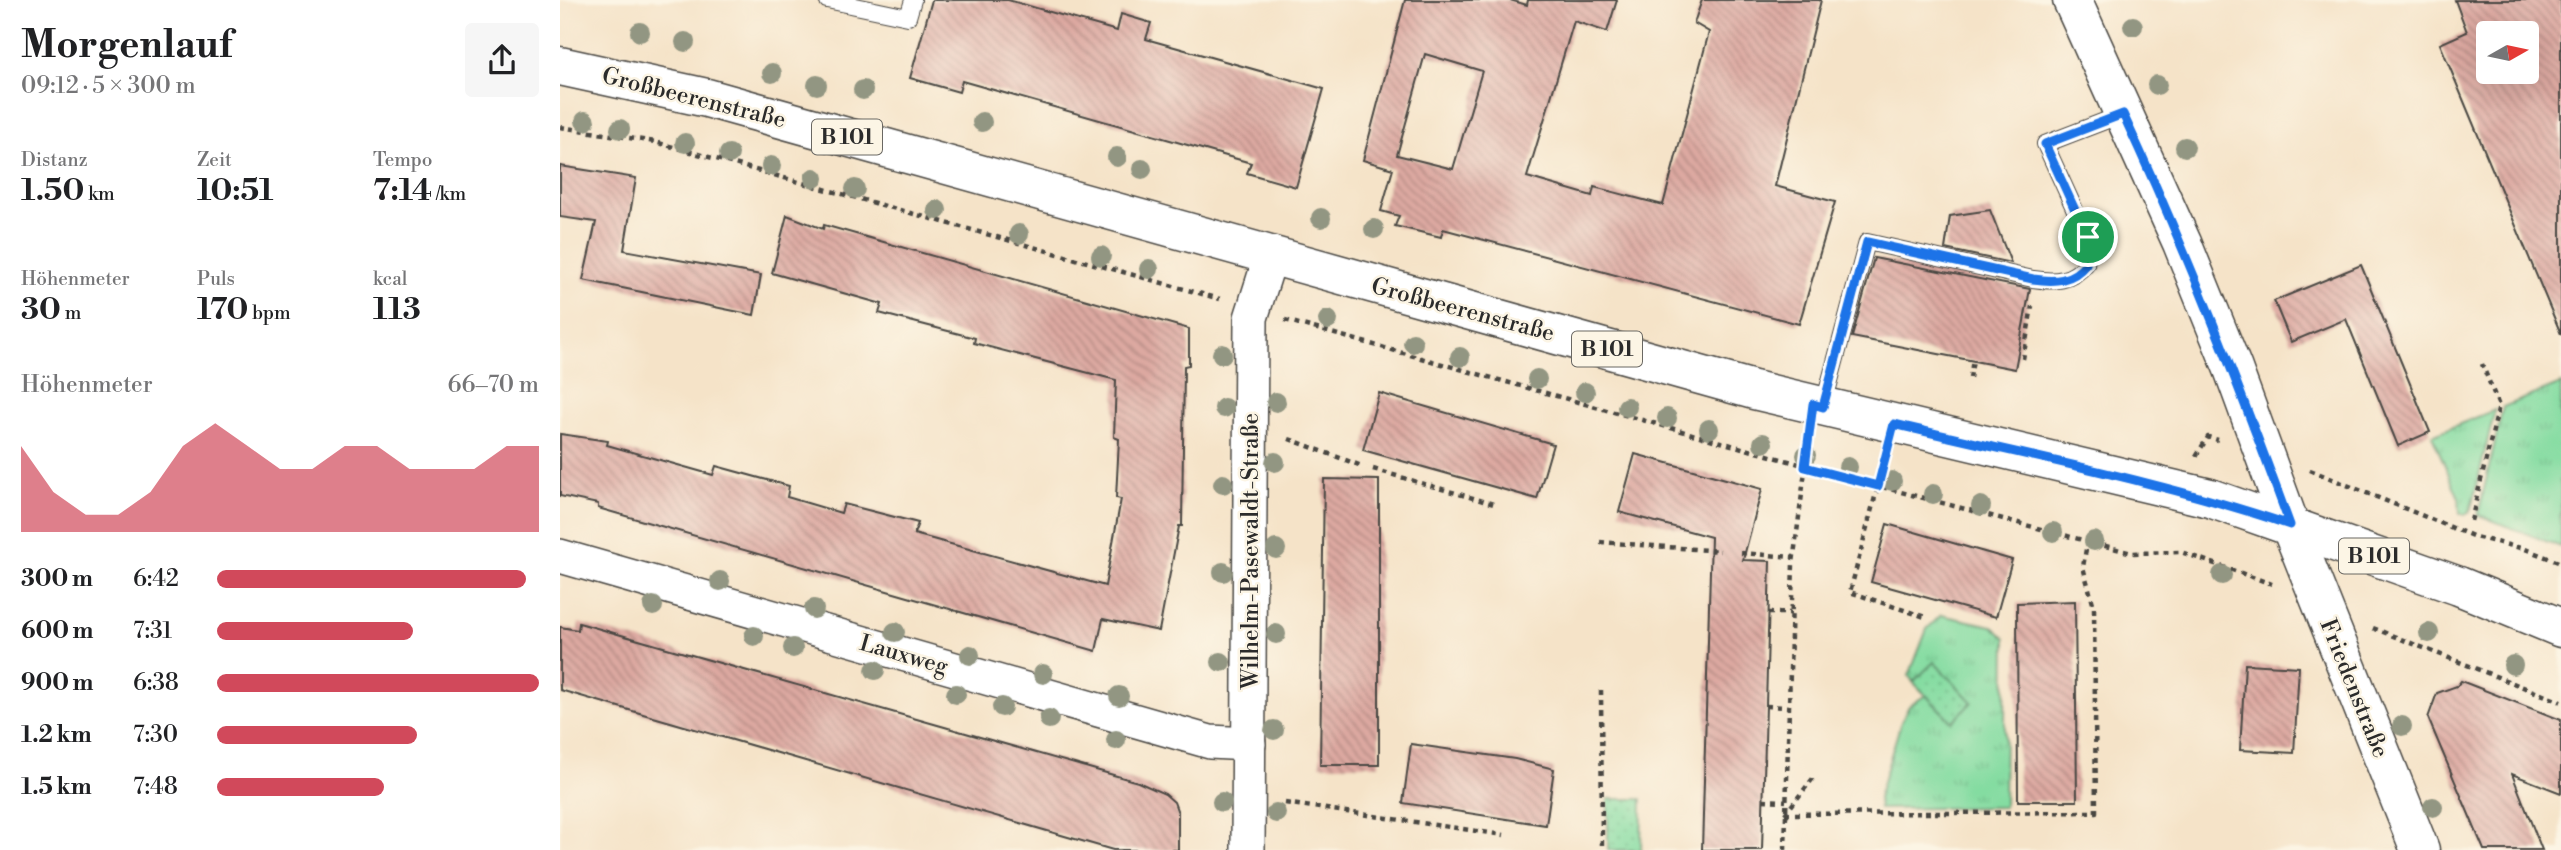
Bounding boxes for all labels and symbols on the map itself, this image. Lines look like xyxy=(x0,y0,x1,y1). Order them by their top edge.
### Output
north arrow xyxy=(2476,21,2539,84)
street label: Großbeerenstraße xyxy=(599,62,788,134)
road number: B 101 xyxy=(812,120,882,154)
pin xyxy=(2058,207,2118,267)
street label: Großbeerenstraße xyxy=(1368,272,1557,348)
road number: B 101 xyxy=(1572,332,1642,366)
street label: Wilhelm-Pasewaldt-Straße xyxy=(1237,413,1265,690)
road number: B 101 xyxy=(2339,538,2409,574)
street label: Friedenstraße xyxy=(2314,615,2395,762)
street label: Lauxweg xyxy=(856,629,951,681)

